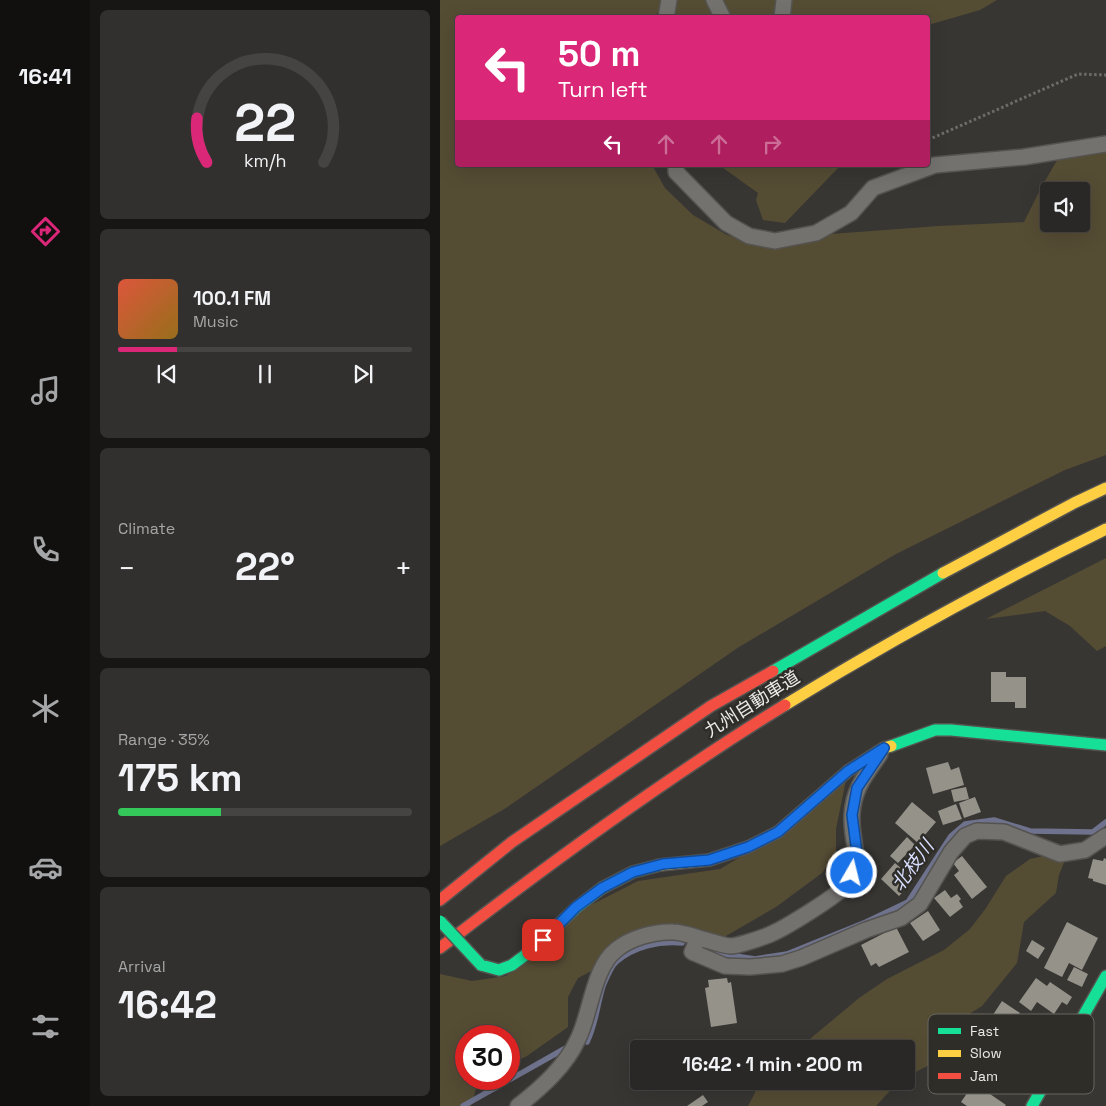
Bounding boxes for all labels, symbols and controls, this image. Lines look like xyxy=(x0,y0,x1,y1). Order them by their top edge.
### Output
text: 50 m xyxy=(558,32,640,76)
icon: left xyxy=(475,35,540,100)
text: 16:41 xyxy=(18,62,72,90)
text: Turn left xyxy=(558,75,648,103)
text: 22 xyxy=(234,90,296,156)
icon: left xyxy=(599,130,627,158)
icon: ahead xyxy=(652,130,680,158)
icon: ahead xyxy=(705,130,733,158)
icon: right xyxy=(758,130,786,158)
text: km/h xyxy=(244,149,286,172)
map controls xyxy=(1040,182,1090,232)
button: sound xyxy=(1040,182,1090,232)
icon: directions xyxy=(28,214,63,249)
text: 100.1 FM xyxy=(193,286,271,311)
text: Music xyxy=(193,311,239,332)
icon: previous xyxy=(153,360,181,388)
icon: pause xyxy=(251,360,279,388)
icon: next xyxy=(349,360,377,388)
icon: music xyxy=(28,373,63,408)
text: Climate xyxy=(118,518,175,539)
icon: phone xyxy=(28,532,63,567)
text: 22° xyxy=(235,543,295,591)
text: − xyxy=(118,550,135,586)
text: + xyxy=(395,550,412,586)
street label: 九州自動車道 xyxy=(700,665,804,742)
icon: climate xyxy=(28,691,63,726)
text: Range · 35% xyxy=(118,729,210,750)
text: 175 km xyxy=(118,754,243,802)
water label: 北枝川 xyxy=(886,833,940,896)
position arrow xyxy=(825,846,877,898)
icon: car xyxy=(28,850,63,885)
pin xyxy=(522,919,564,961)
icon: arrive xyxy=(529,926,557,954)
text: Arrival xyxy=(118,956,166,977)
text: 16:42 xyxy=(118,981,217,1029)
icon: filters xyxy=(28,1009,63,1044)
legend xyxy=(928,1014,1094,1094)
text: Fast xyxy=(970,1022,999,1040)
speed limit sign: 30 xyxy=(455,1025,520,1090)
text: Slow xyxy=(970,1044,1002,1062)
text: 16:42 · 1 min · 200 m xyxy=(682,1052,863,1077)
text: Jam xyxy=(970,1067,998,1085)

